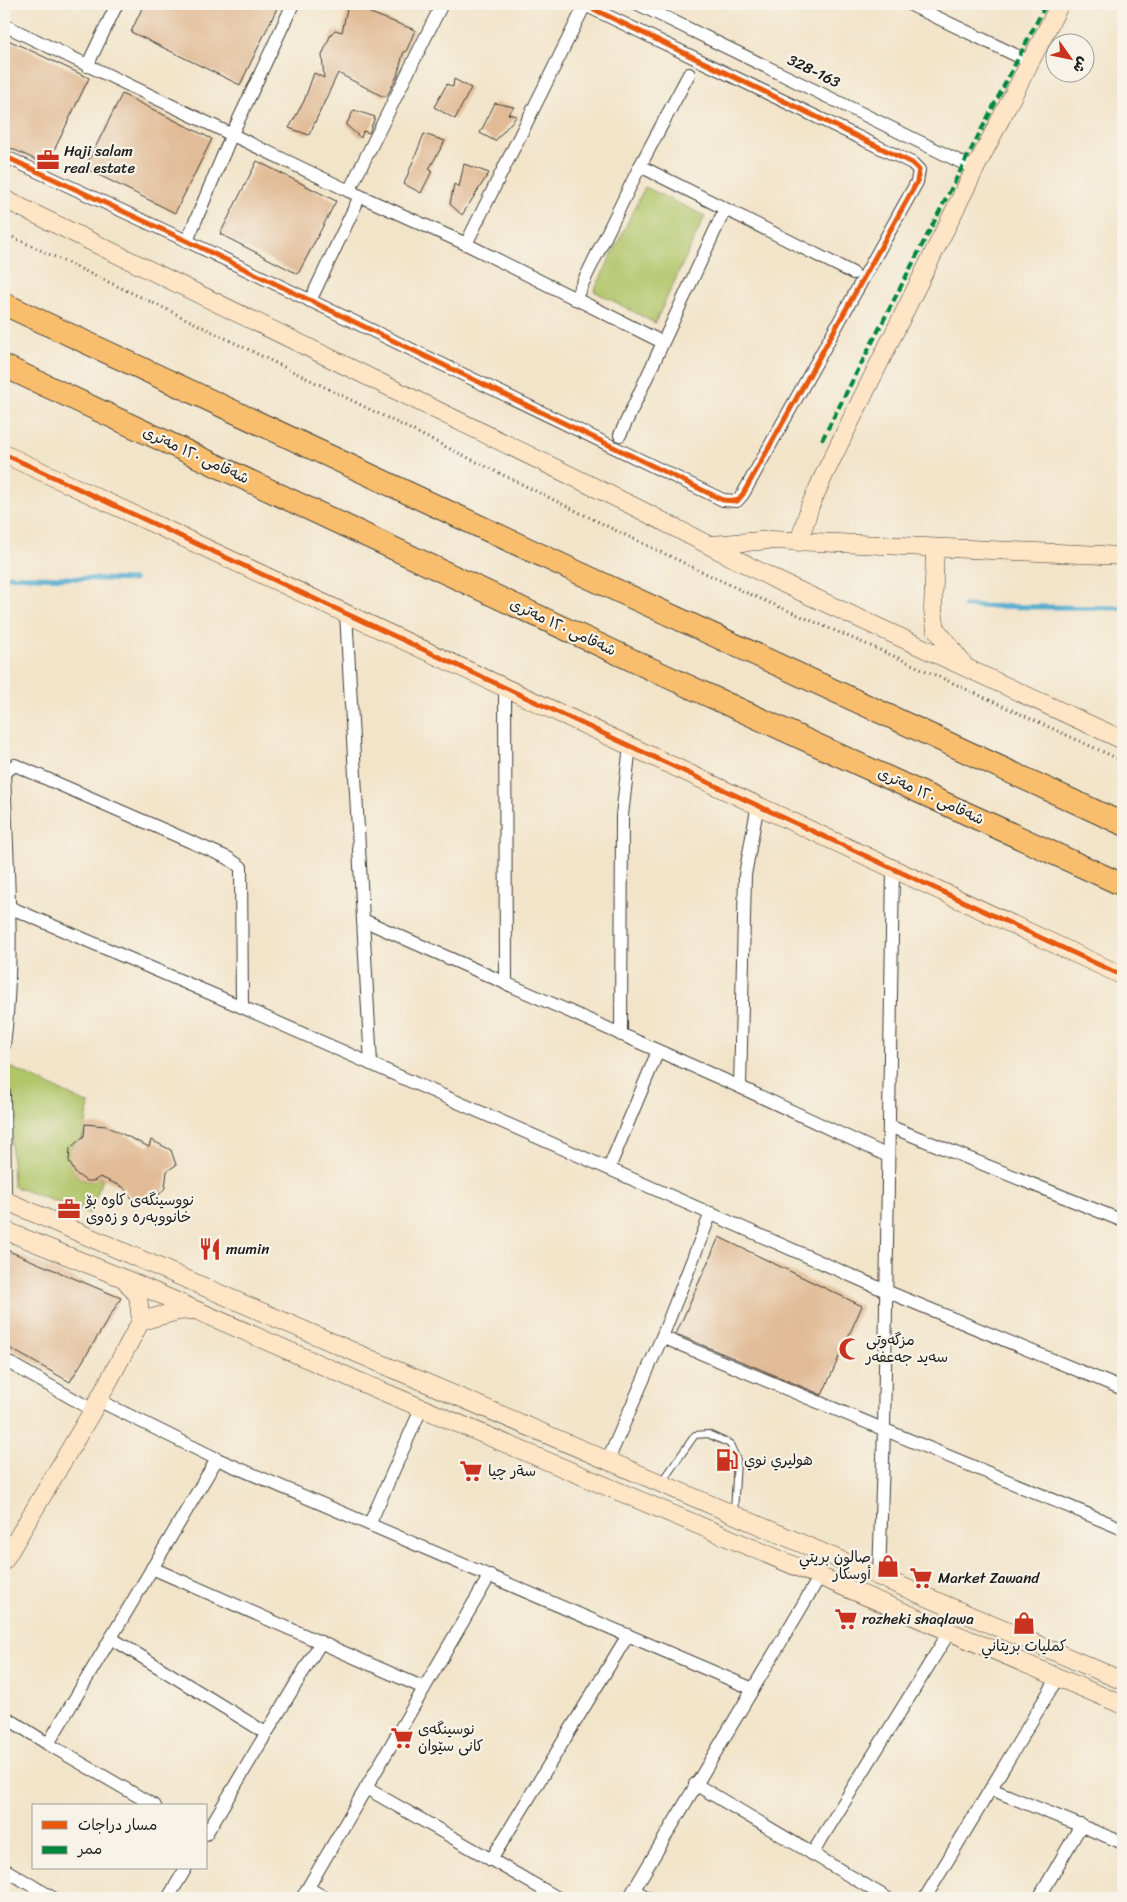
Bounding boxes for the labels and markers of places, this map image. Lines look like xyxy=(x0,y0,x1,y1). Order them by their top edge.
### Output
place label: Haji salam real estate xyxy=(64,138,136,181)
office icon: Haji salam real estate xyxy=(35,147,61,173)
place label: نووسینگەی کاوە بۆ خانووبەرە و زەوی xyxy=(85,1187,195,1230)
office icon: نووسینگەی کاوە بۆ خانووبەرە و زەوی xyxy=(56,1196,82,1222)
restaurant icon: mumin xyxy=(197,1236,223,1262)
place label: mumin xyxy=(226,1236,269,1262)
place label: مزگەوتی سەید جەعفەر xyxy=(865,1327,948,1370)
mosque icon: مزگەوتی سەید جەعفەر xyxy=(837,1336,863,1362)
fuel station icon: هوليري نوي xyxy=(714,1447,740,1473)
place label: هوليري نوي xyxy=(744,1447,813,1473)
supermarket icon: سةر چيا xyxy=(458,1458,484,1484)
place label: سةر چيا xyxy=(488,1458,536,1484)
place label: صالون بريتي أوسكار xyxy=(799,1544,871,1587)
shop icon: صالون بريتي أوسكار xyxy=(875,1553,901,1579)
supermarket icon: Market Zawand xyxy=(908,1565,934,1591)
place label: Market Zawand xyxy=(938,1565,1040,1591)
supermarket icon: rozheki shaqlawa xyxy=(833,1606,859,1632)
place label: rozheki shaqlawa xyxy=(862,1606,974,1632)
shop icon: كمليات بريتاني xyxy=(1011,1610,1037,1636)
place label: كمليات بريتاني xyxy=(981,1633,1067,1659)
place label: نوسینگەی کانی سێوان xyxy=(418,1716,483,1759)
supermarket icon: نوسینگەی کانی سێوان xyxy=(389,1725,415,1751)

